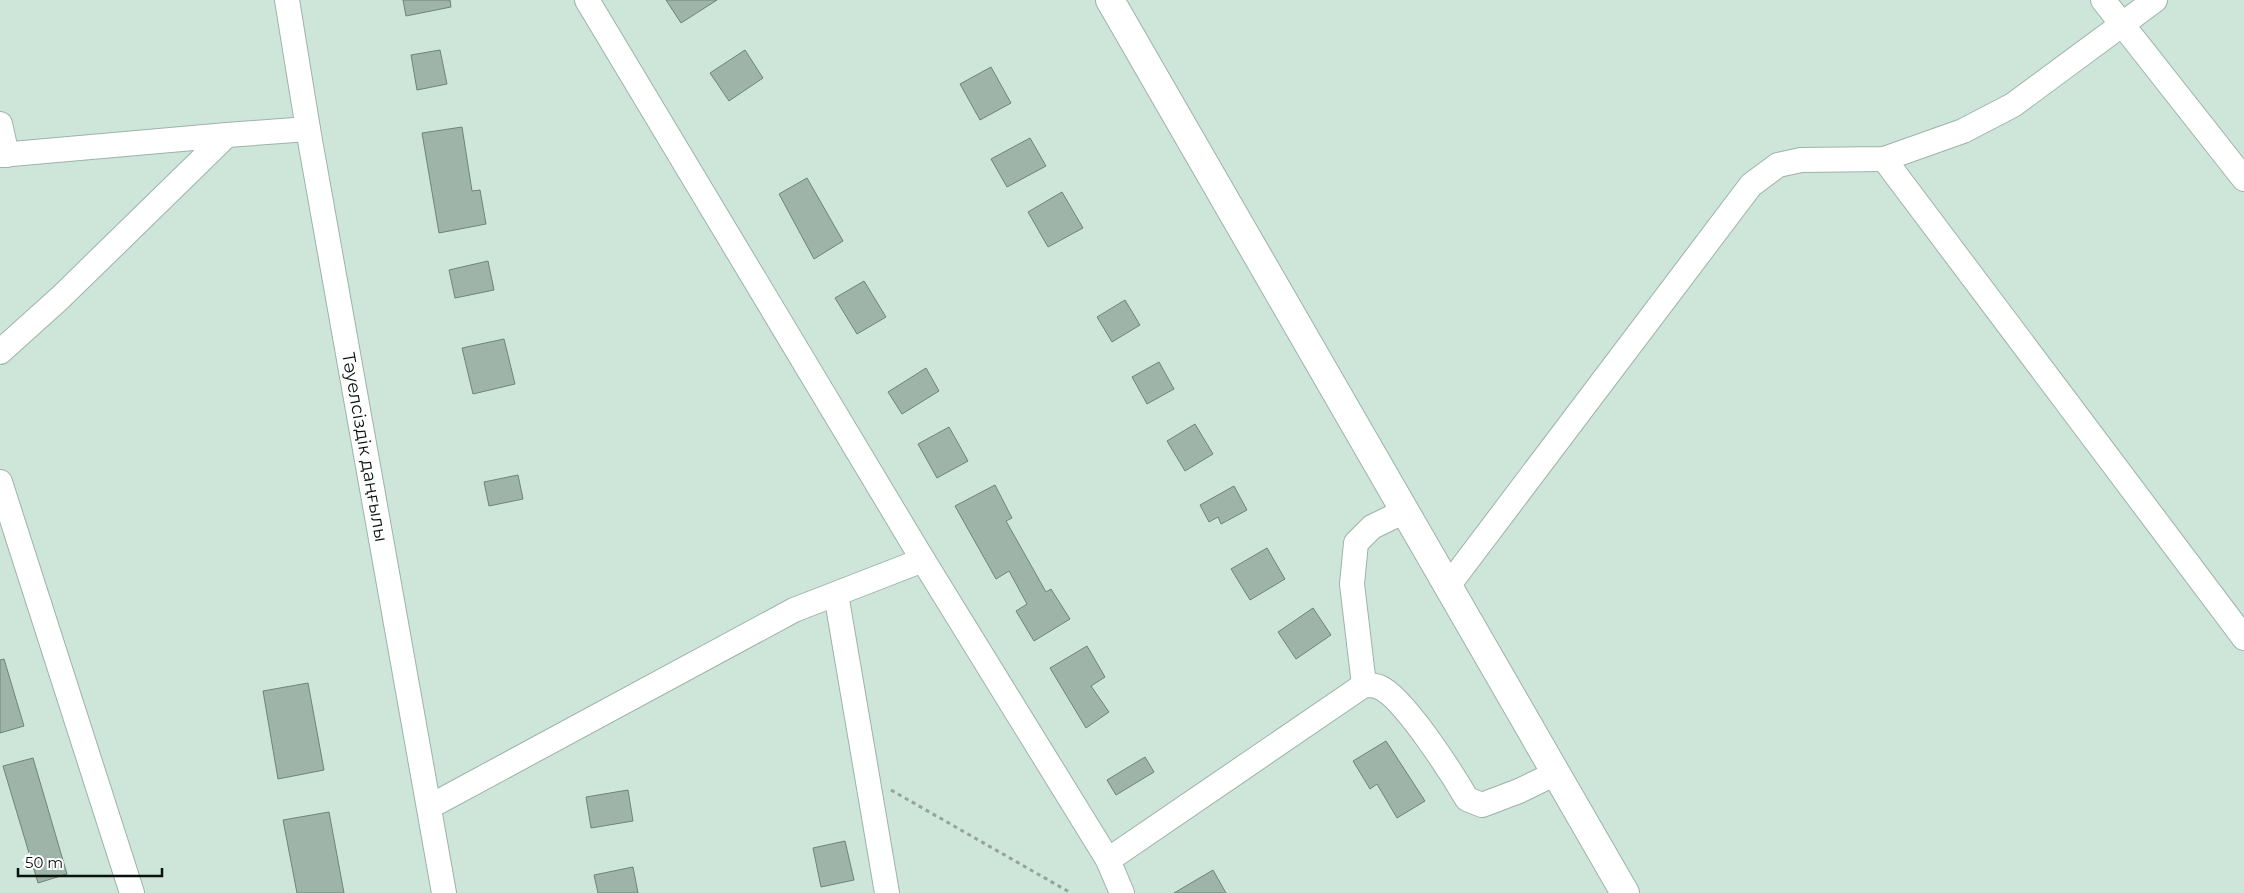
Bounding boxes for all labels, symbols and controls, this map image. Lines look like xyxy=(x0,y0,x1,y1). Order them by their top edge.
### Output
street label: Тәуелсіздік даңғылы xyxy=(337,351,392,544)
scale bar xyxy=(18,846,161,878)
text: 50 m xyxy=(25,853,63,872)

